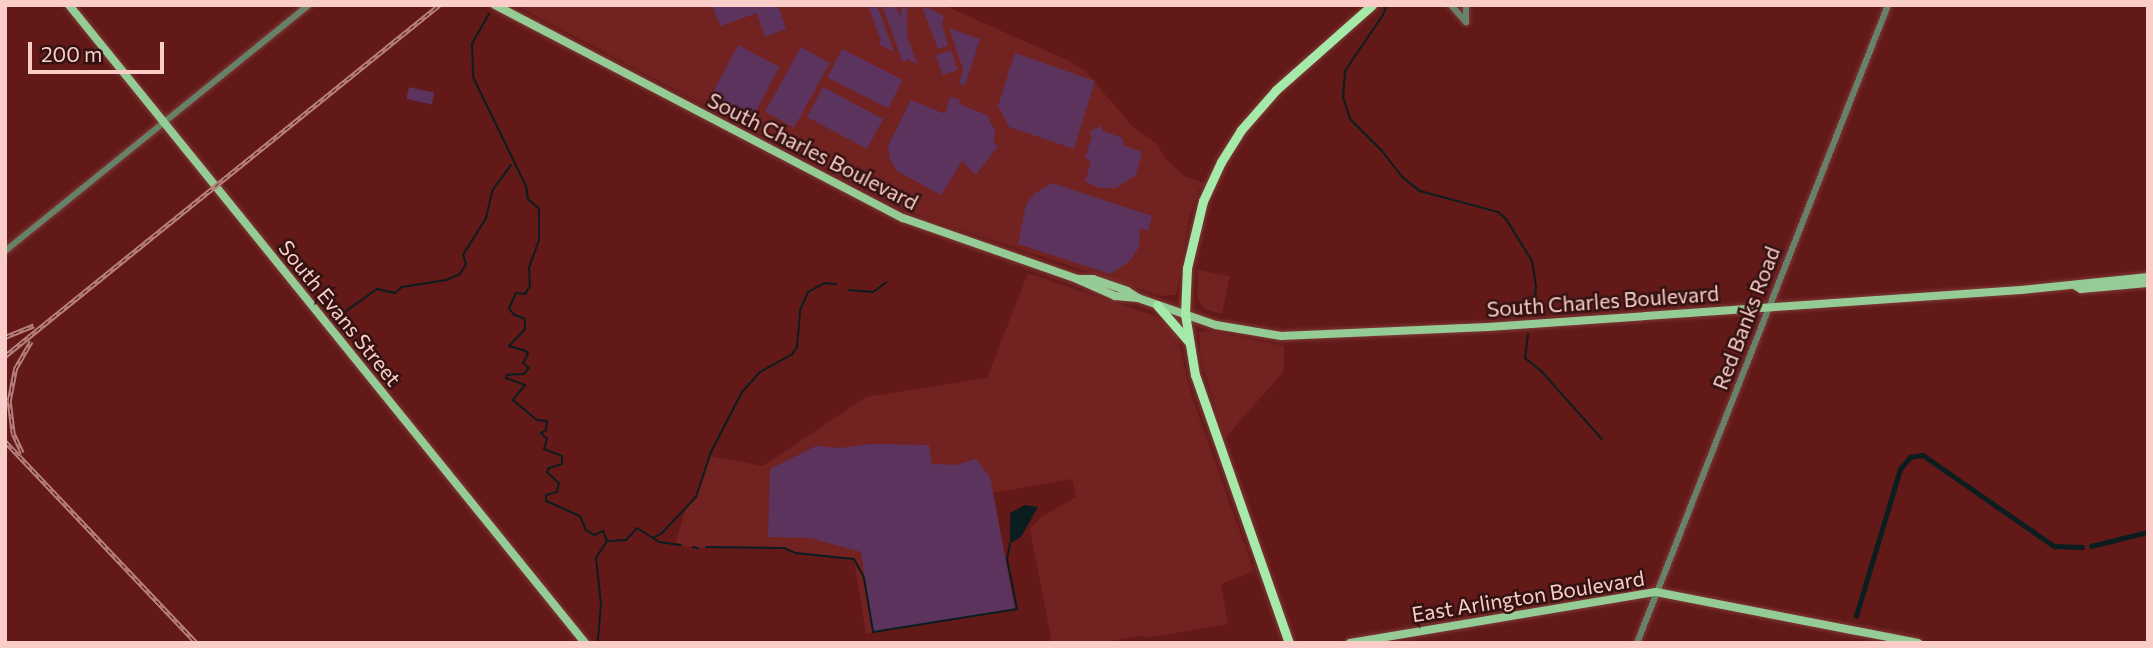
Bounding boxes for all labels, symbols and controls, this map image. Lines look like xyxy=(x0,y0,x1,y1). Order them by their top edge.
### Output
scale bar xyxy=(32,28,168,72)
text: 200 m xyxy=(41,41,102,66)
street label: South Charles Boulevard xyxy=(704,87,922,215)
street label: South Evans Street xyxy=(274,235,406,391)
street label: Red Banks Road xyxy=(1707,243,1785,393)
street label: South Charles Boulevard xyxy=(1486,280,1720,322)
street label: East Arlington Boulevard xyxy=(1410,565,1646,627)

